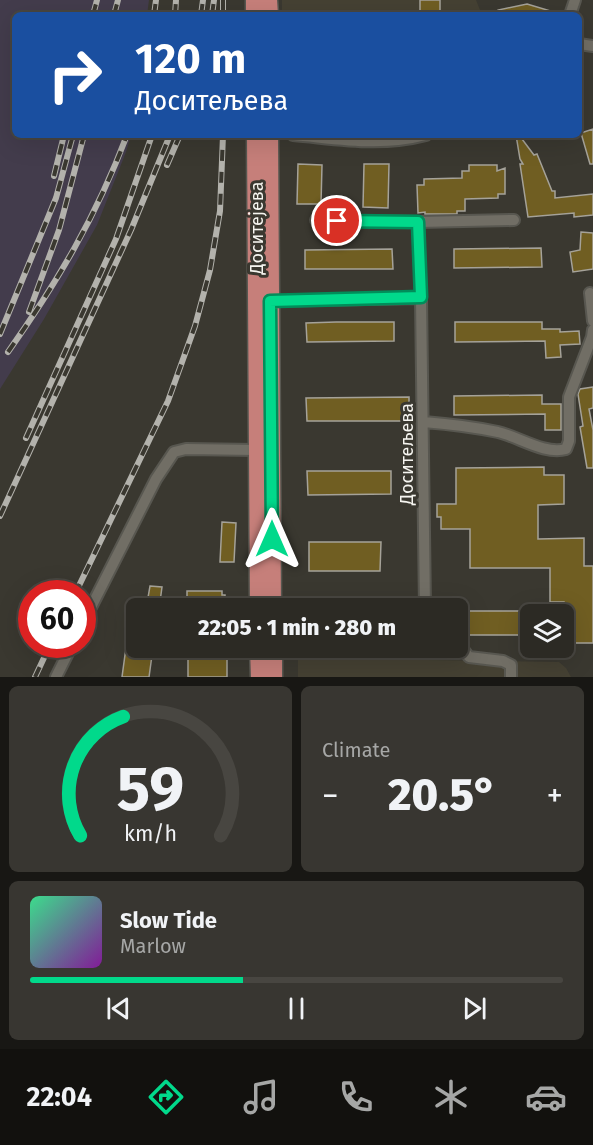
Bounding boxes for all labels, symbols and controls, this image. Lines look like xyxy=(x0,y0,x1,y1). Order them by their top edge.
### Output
text: 120 m xyxy=(135,34,246,84)
icon: right xyxy=(36,36,114,114)
text: Доситељева xyxy=(135,85,288,117)
street label: Доситејева xyxy=(246,181,268,276)
pin xyxy=(311,195,362,246)
icon: arrive xyxy=(320,204,353,237)
street label: Доситељева xyxy=(396,403,418,506)
position arrow xyxy=(240,507,304,571)
speed limit sign: 60 xyxy=(18,580,96,658)
map controls xyxy=(520,604,574,658)
button: layers xyxy=(520,604,574,658)
text: 22:05 · 1 min · 280 m xyxy=(198,614,396,641)
text: Climate xyxy=(322,738,390,762)
text: 59 xyxy=(117,752,184,827)
text: 20.5° xyxy=(388,768,497,822)
text: − xyxy=(322,776,339,816)
text: + xyxy=(547,776,563,816)
text: km/h xyxy=(124,821,177,847)
text: Slow Tide xyxy=(120,907,217,934)
text: Marlow xyxy=(120,934,186,958)
icon: previous xyxy=(102,992,135,1025)
icon: pause xyxy=(280,992,313,1025)
icon: next xyxy=(458,992,491,1025)
icon: directions xyxy=(145,1076,187,1118)
icon: music xyxy=(240,1076,282,1118)
icon: phone xyxy=(335,1076,377,1118)
icon: climate xyxy=(430,1076,472,1118)
icon: car xyxy=(525,1076,567,1118)
text: 22:04 xyxy=(26,1081,92,1113)

